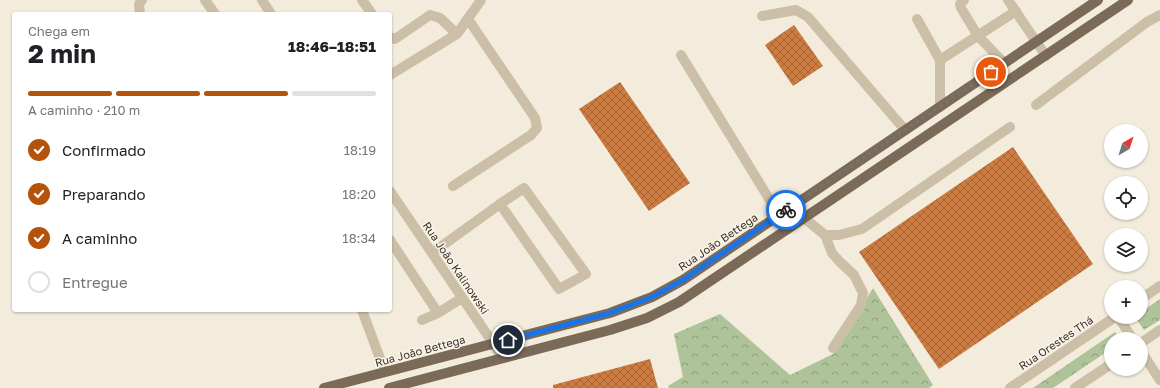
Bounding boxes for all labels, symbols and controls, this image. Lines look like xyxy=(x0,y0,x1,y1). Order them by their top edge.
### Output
text: Chega em xyxy=(28,23,90,39)
text: 18:46–18:51 xyxy=(288,37,376,55)
text: 2 min xyxy=(28,38,96,69)
pin xyxy=(974,55,1008,89)
icon: bag xyxy=(980,61,1002,83)
text: A caminho · 210 m xyxy=(28,102,140,118)
north arrow xyxy=(1104,124,1148,168)
map controls xyxy=(1104,124,1148,376)
icon: check xyxy=(28,139,50,161)
text: Confirmado xyxy=(62,141,146,159)
text: 18:19 xyxy=(344,142,376,158)
button: locate xyxy=(1104,176,1148,220)
icon: check xyxy=(28,183,50,205)
text: Preparando xyxy=(62,185,146,203)
text: 18:20 xyxy=(342,186,376,202)
courier xyxy=(766,190,806,230)
icon: bike xyxy=(775,199,797,221)
street label: Rua João Bettega xyxy=(676,210,760,273)
street label: Rua João Kalinowski xyxy=(421,219,492,316)
icon: check xyxy=(28,227,50,249)
button: layers xyxy=(1104,228,1148,272)
text: A caminho xyxy=(62,229,137,247)
text: 18:34 xyxy=(342,230,376,246)
text: Entregue xyxy=(62,273,128,291)
button: + xyxy=(1104,280,1148,324)
street label: Rua Orestes Thá xyxy=(1016,313,1095,372)
pin xyxy=(491,323,525,357)
icon: home xyxy=(497,329,519,351)
street label: Rua João Bettega xyxy=(373,332,466,369)
button: − xyxy=(1104,332,1148,376)

